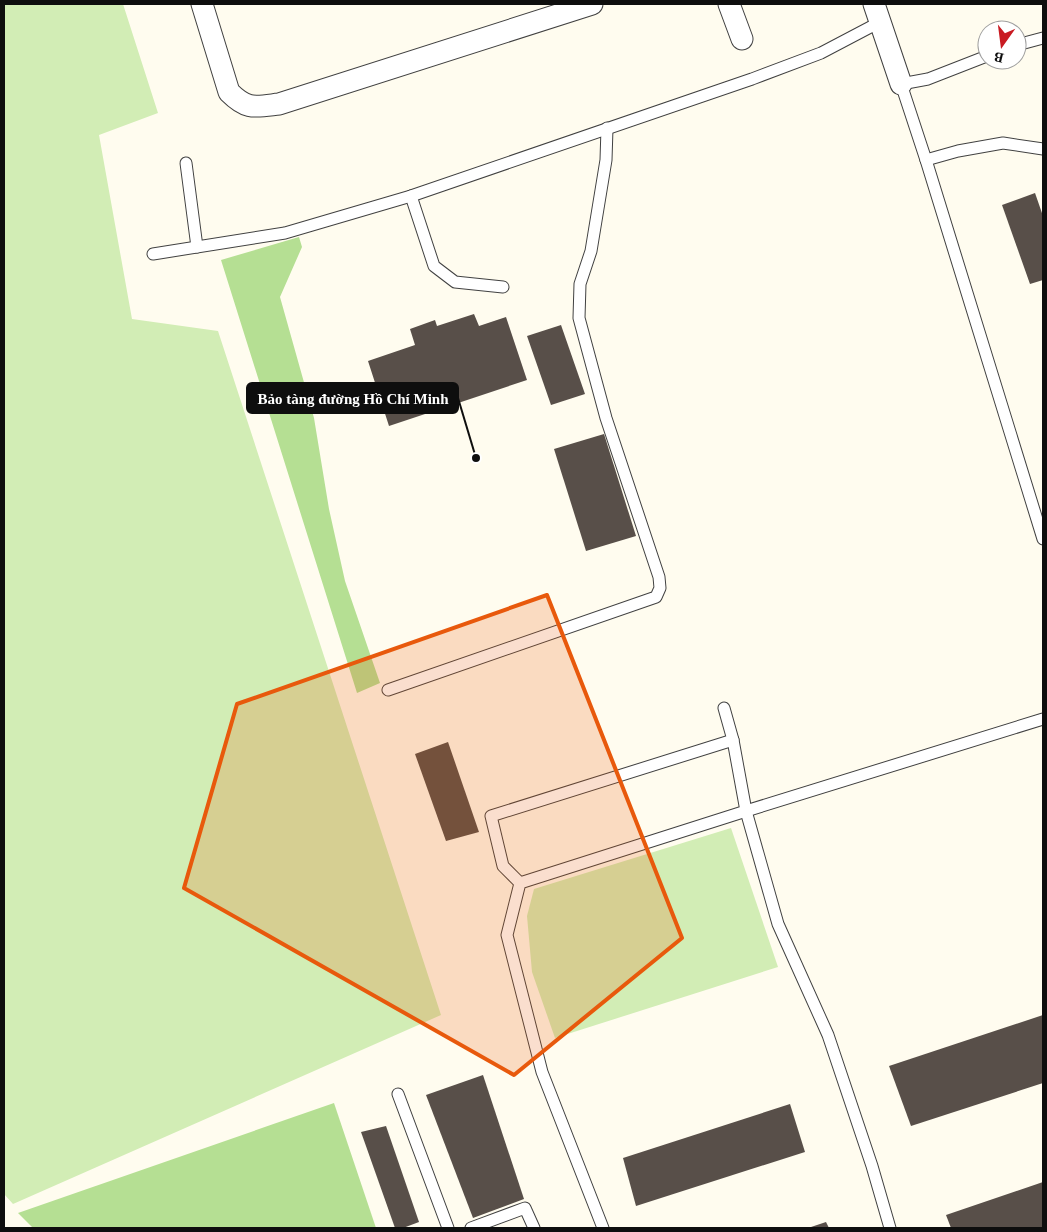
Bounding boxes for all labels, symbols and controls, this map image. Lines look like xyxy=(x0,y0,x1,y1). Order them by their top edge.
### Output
north arrow xyxy=(977,20,1027,70)
text: B xyxy=(993,49,1005,66)
callout: Bảo tàng đường Hồ Chí Minh xyxy=(247,383,458,413)
text: Bảo tàng đường Hồ Chí Minh xyxy=(257,391,449,407)

